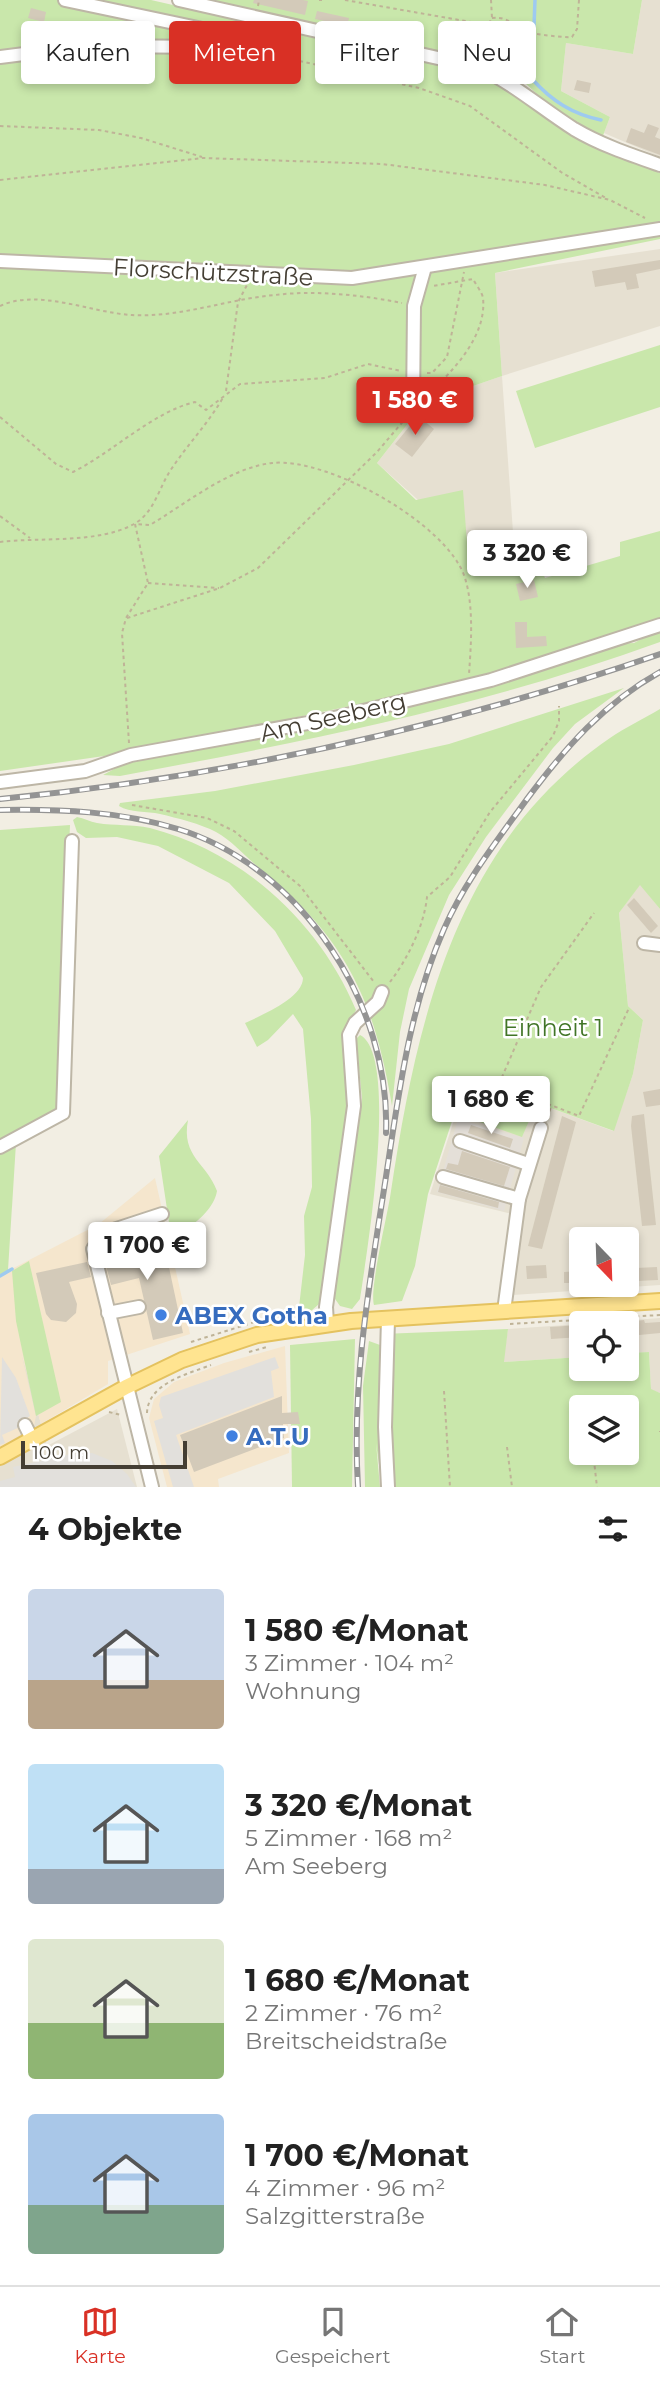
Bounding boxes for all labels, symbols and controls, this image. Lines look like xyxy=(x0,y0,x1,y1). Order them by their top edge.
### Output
chip: Kaufen xyxy=(21,21,155,84)
chip: Mieten xyxy=(169,21,301,84)
chip: Filter xyxy=(315,21,424,84)
chip: Neu xyxy=(438,21,536,84)
street label: Florschützstraße xyxy=(112,252,314,292)
pin: 1 580 € xyxy=(350,378,480,437)
text: 1 580 € xyxy=(372,386,458,414)
pin: 3 320 € xyxy=(462,530,592,590)
text: 3 320 € xyxy=(483,539,571,567)
street label: Am Seeberg xyxy=(257,686,409,748)
park label: Einheit 1 xyxy=(503,1013,603,1042)
pin: 1 680 € xyxy=(426,1076,556,1136)
text: 1 680 € xyxy=(448,1085,534,1113)
pin: 1 700 € xyxy=(82,1222,212,1282)
north arrow xyxy=(569,1227,639,1297)
map controls xyxy=(569,1227,639,1465)
text: 1 700 € xyxy=(104,1231,190,1259)
place label: ABEX Gotha xyxy=(174,1301,328,1330)
marker: ABEX Gotha xyxy=(153,1307,169,1323)
button: locate xyxy=(569,1311,639,1381)
button: layers xyxy=(569,1395,639,1465)
place label: A.T.U xyxy=(245,1422,310,1451)
marker: A.T.U xyxy=(224,1428,240,1444)
scale bar xyxy=(21,1438,187,1470)
text: 100 m xyxy=(32,1441,89,1464)
icon: filters xyxy=(594,1510,632,1548)
text: 4 Objekte xyxy=(28,1511,182,1548)
text: 1 580 €/Monat xyxy=(245,1612,468,1649)
icon: home xyxy=(84,1617,168,1701)
text: 3 Zimmer · 104 m² xyxy=(245,1649,454,1677)
text: Wohnung xyxy=(245,1677,362,1705)
text: 3 320 €/Monat xyxy=(245,1787,472,1824)
icon: home xyxy=(84,1792,168,1876)
text: 5 Zimmer · 168 m² xyxy=(245,1824,452,1852)
text: Am Seeberg xyxy=(245,1852,388,1880)
text: 1 680 €/Monat xyxy=(245,1962,470,1999)
icon: home xyxy=(84,1967,168,2051)
text: 2 Zimmer · 76 m² xyxy=(245,1999,442,2027)
text: Breitscheidstraße xyxy=(245,2027,447,2055)
text: 1 700 €/Monat xyxy=(245,2137,469,2174)
icon: home xyxy=(84,2142,168,2226)
text: 4 Zimmer · 96 m² xyxy=(245,2174,446,2202)
text: Salzgitterstraße xyxy=(245,2202,425,2230)
tab: Karte xyxy=(75,2303,126,2368)
tab: Gespeichert xyxy=(275,2303,390,2368)
tab: Start xyxy=(540,2303,585,2368)

